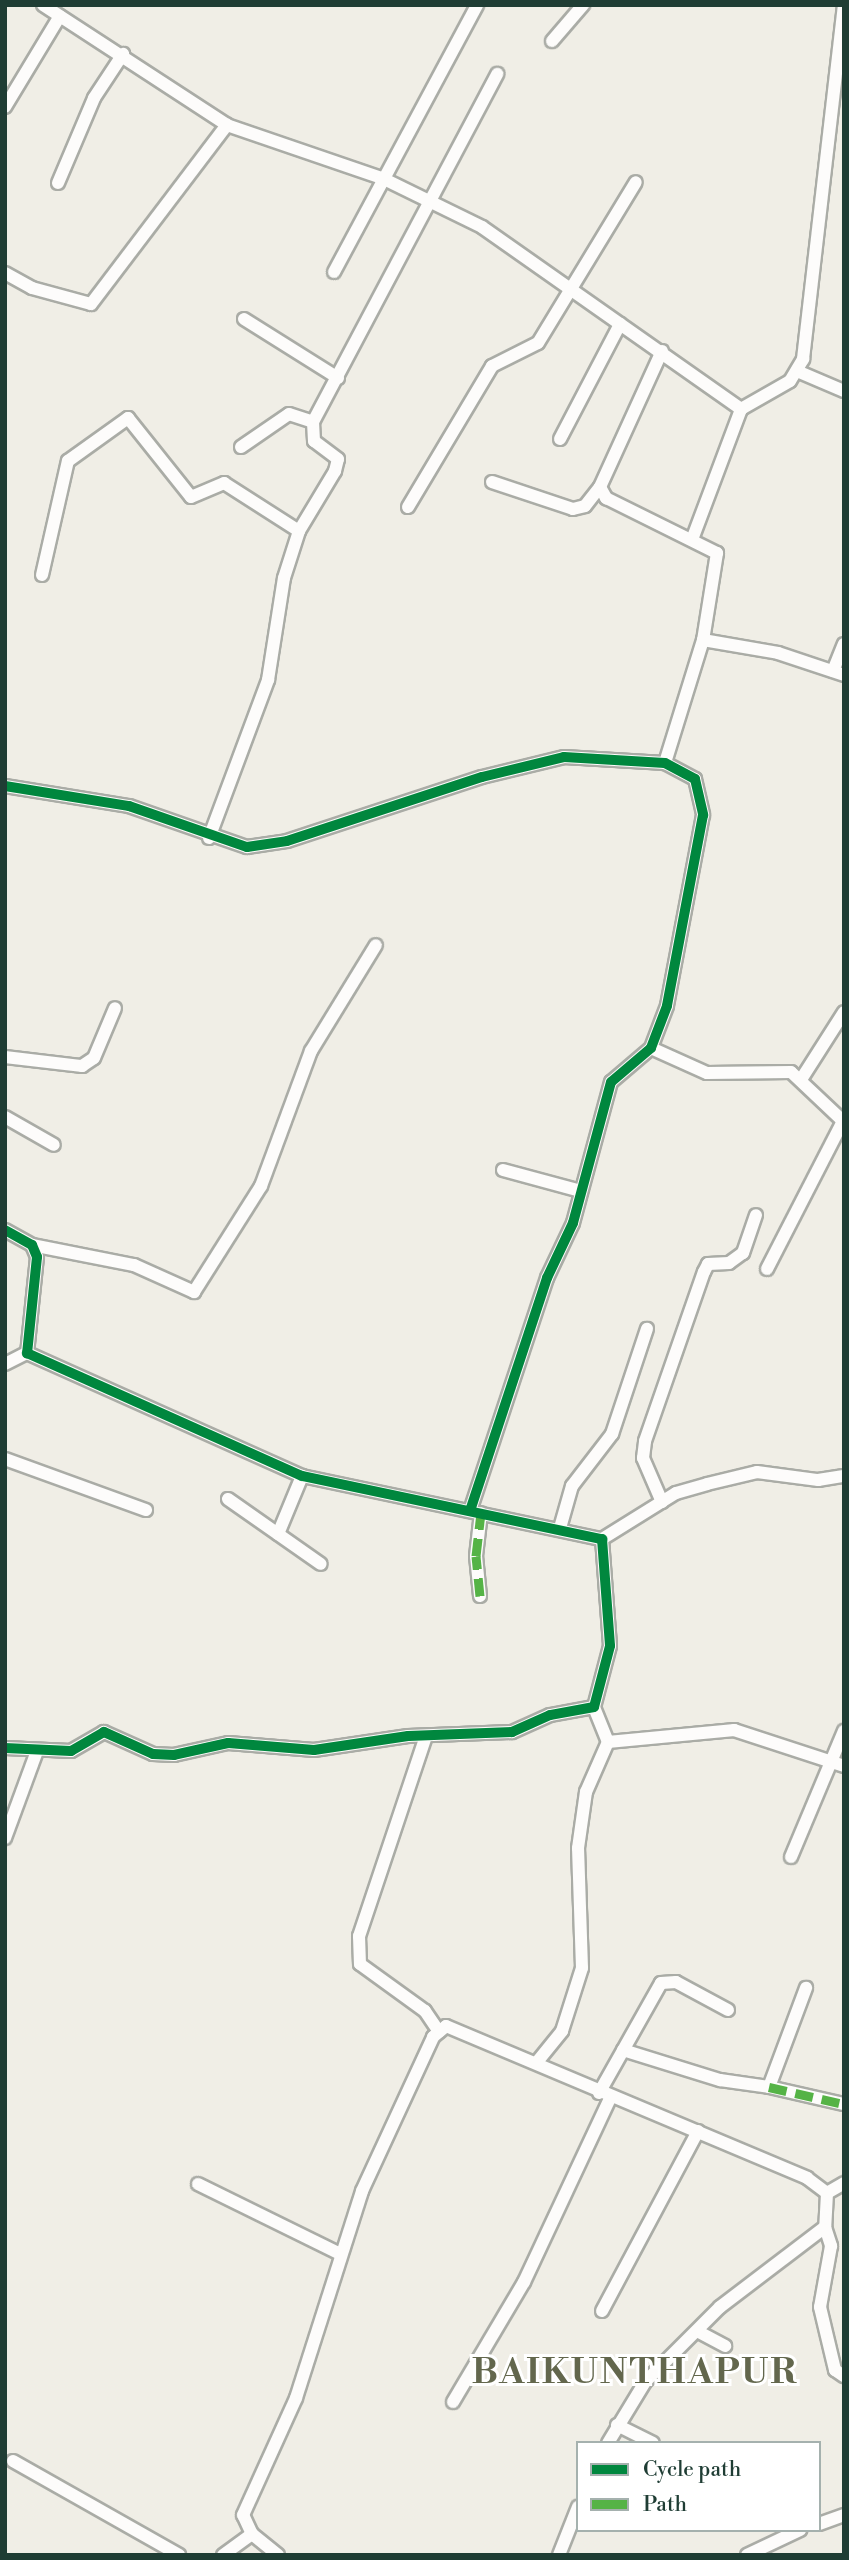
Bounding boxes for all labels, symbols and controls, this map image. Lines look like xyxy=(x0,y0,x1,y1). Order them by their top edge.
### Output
district label: BAIKUNTHAPUR xyxy=(473,2352,797,2394)
legend xyxy=(576,2441,821,2532)
text: Cycle path xyxy=(643,2457,741,2483)
text: Path xyxy=(643,2492,687,2518)

